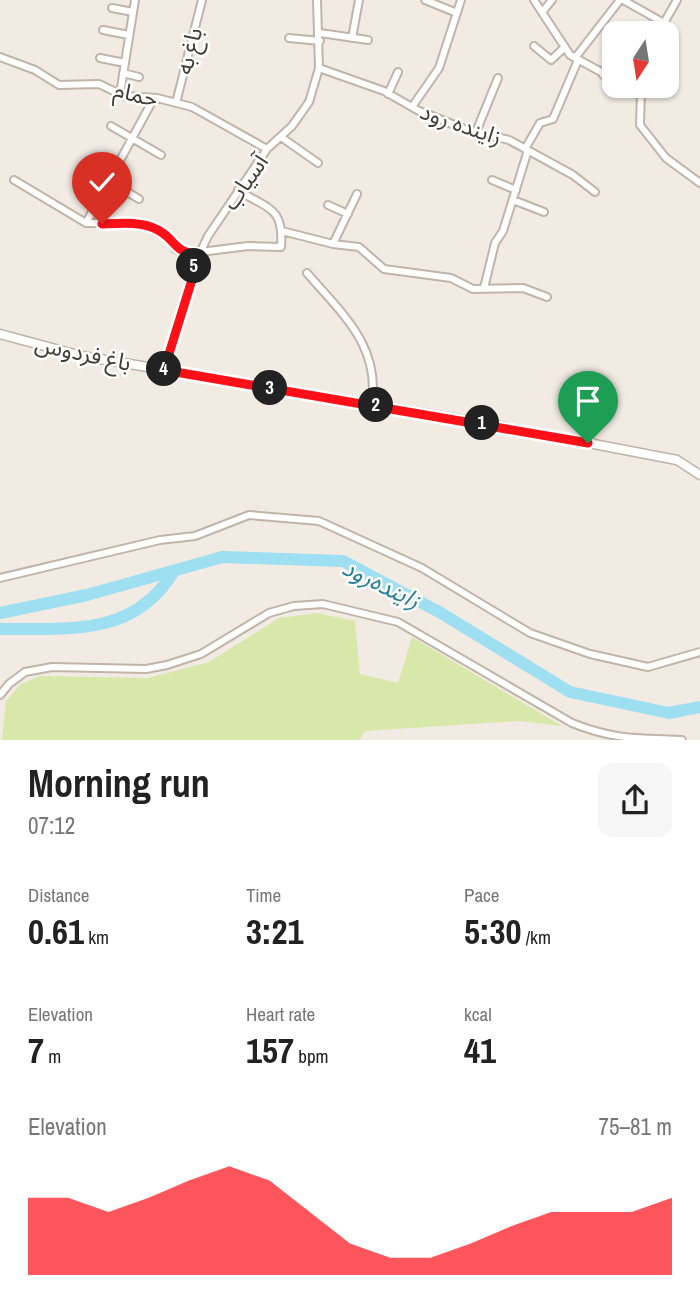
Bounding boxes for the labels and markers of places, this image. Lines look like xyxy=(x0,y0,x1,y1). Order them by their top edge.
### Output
pin xyxy=(72,152,132,224)
pin: 5 xyxy=(176,248,212,284)
pin: 4 xyxy=(146,352,182,386)
pin: 3 xyxy=(252,370,288,406)
pin xyxy=(558,371,618,443)
pin: 2 xyxy=(358,388,394,422)
pin: 1 xyxy=(464,406,500,440)

